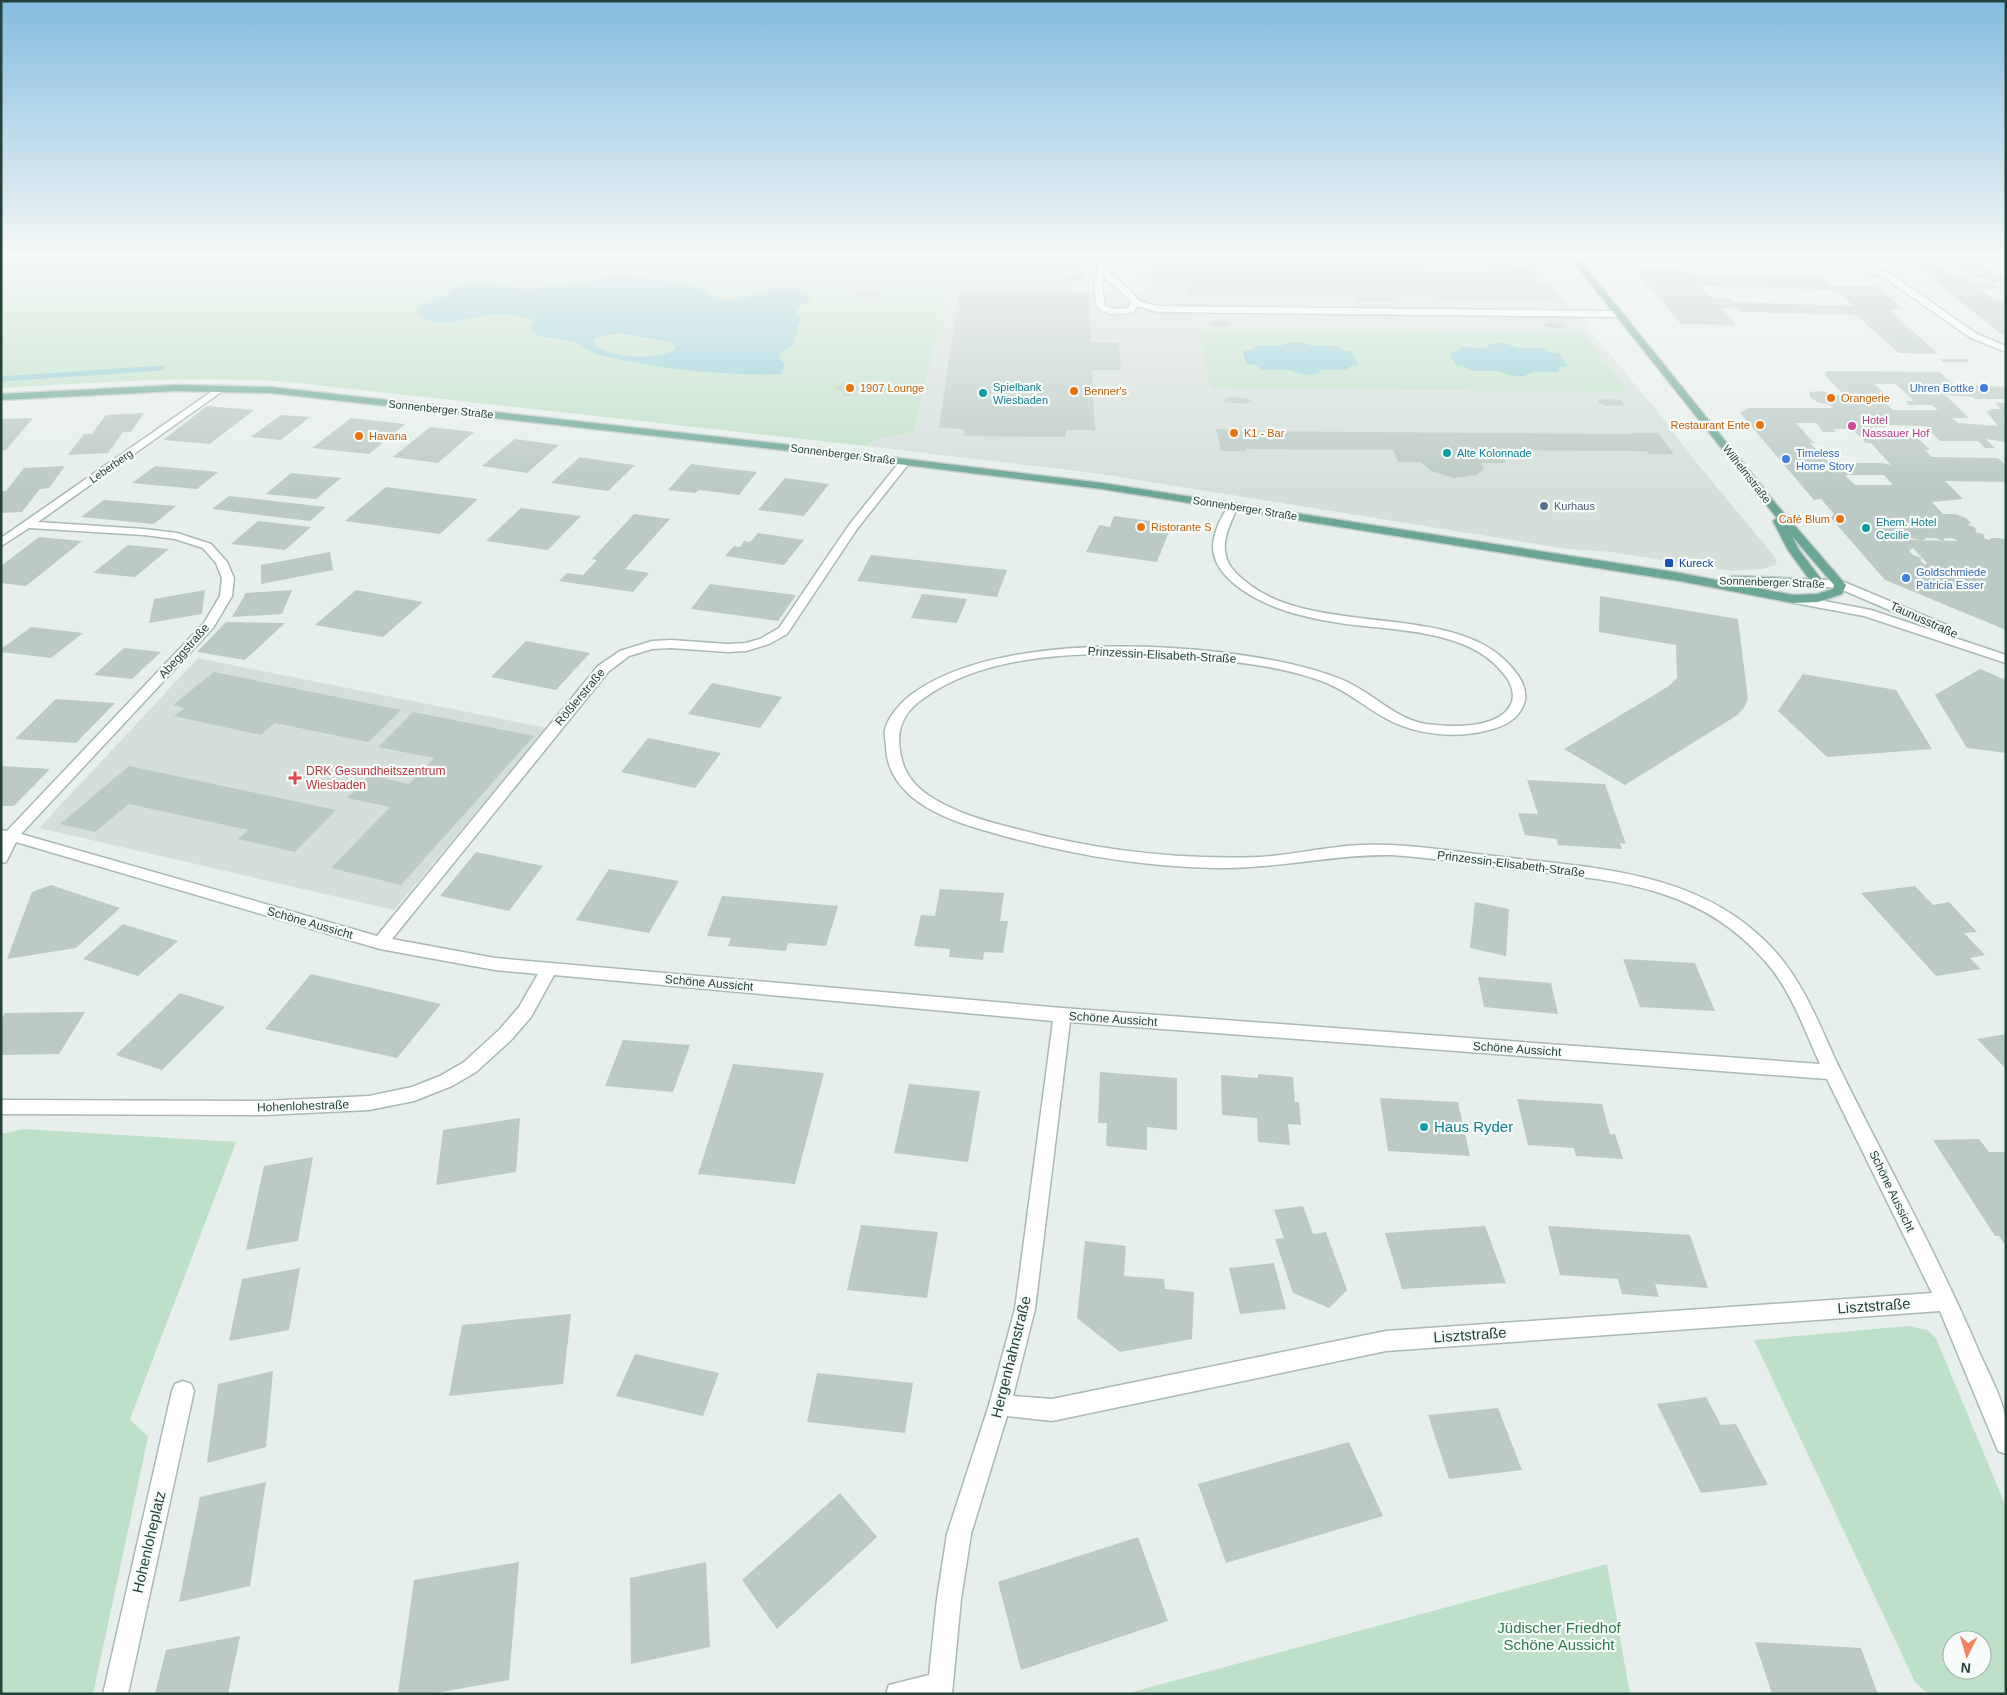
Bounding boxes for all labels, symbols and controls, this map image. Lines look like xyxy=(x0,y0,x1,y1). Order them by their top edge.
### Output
place label: Spielbank Wiesbaden xyxy=(993,381,1048,406)
marker: 1907 Lounge xyxy=(844,382,856,394)
place label: 1907 Lounge xyxy=(860,382,924,394)
place label: Uhren Bottke xyxy=(1910,382,1974,394)
marker: Uhren Bottke xyxy=(1978,382,1990,394)
marker: Benner's xyxy=(1068,385,1080,397)
place label: Benner's xyxy=(1084,385,1128,397)
marker: Spielbank Wiesbaden xyxy=(977,387,989,399)
marker: Orangerie xyxy=(1825,392,1837,404)
place label: Orangerie xyxy=(1841,392,1890,404)
street label: Sonnenberger Straße xyxy=(388,398,494,420)
place label: Hotel Nassauer Hof xyxy=(1862,414,1930,439)
place label: Restaurant Ente xyxy=(1671,419,1750,431)
marker: Restaurant Ente xyxy=(1754,419,1766,431)
marker: Hotel Nassauer Hof xyxy=(1846,420,1858,432)
marker: K1 - Bar xyxy=(1228,427,1240,439)
place label: K1 - Bar xyxy=(1244,427,1285,439)
marker: Havana xyxy=(353,430,365,442)
place label: Havana xyxy=(369,430,408,442)
street label: Sonnenberger Straße xyxy=(790,442,896,466)
street label: Wilhelmstraße xyxy=(1721,443,1773,505)
street label: Leberberg xyxy=(87,447,135,485)
marker: Alte Kolonnade xyxy=(1441,447,1453,459)
place label: Alte Kolonnade xyxy=(1457,447,1532,459)
place label: Timeless Home Story xyxy=(1796,447,1855,472)
marker: Timeless Home Story xyxy=(1780,453,1792,465)
street label: Sonnenberger Straße xyxy=(1192,494,1298,522)
marker: Kurhaus xyxy=(1538,500,1550,512)
place label: Kurhaus xyxy=(1554,500,1595,512)
place label: Café Blum xyxy=(1779,513,1830,525)
marker: Café Blum xyxy=(1834,513,1846,525)
place label: Ehem. Hotel Cecilie xyxy=(1876,516,1937,541)
marker: Ristorante S xyxy=(1135,521,1147,533)
place label: Ristorante S xyxy=(1151,521,1212,533)
marker: Ehem. Hotel Cecilie xyxy=(1860,522,1872,534)
marker: Kureck xyxy=(1663,557,1675,569)
place label: Kureck xyxy=(1679,557,1714,569)
place label: Goldschmiede Patricia Esser xyxy=(1916,566,1986,591)
marker: Goldschmiede Patricia Esser xyxy=(1900,572,1912,584)
street label: Sonnenberger Straße xyxy=(1719,574,1825,590)
street label: Taunusstraße xyxy=(1888,599,1960,641)
street label: Abeggstraße xyxy=(156,621,212,681)
street label: Prinzessin-Elisabeth-Straße xyxy=(1087,644,1237,666)
street label: Rößlerstraße xyxy=(552,665,608,728)
place label: DRK Gesundheitszentrum Wiesbaden xyxy=(306,764,445,792)
marker: DRK Gesundheitszentrum Wiesbaden xyxy=(288,771,302,785)
street label: Prinzessin-Elisabeth-Straße xyxy=(1436,848,1586,880)
street label: Schöne Aussicht xyxy=(265,904,355,942)
street label: Schöne Aussicht xyxy=(664,972,754,994)
street label: Schöne Aussicht xyxy=(1068,1009,1158,1029)
street label: Schöne Aussicht xyxy=(1472,1039,1562,1059)
street label: Hohenlohestraße xyxy=(257,1097,350,1115)
place label: Haus Ryder xyxy=(1434,1118,1513,1135)
marker: Haus Ryder xyxy=(1418,1121,1430,1133)
street label: Schöne Aussicht xyxy=(1866,1148,1918,1235)
street label: Hergenhahnstraße xyxy=(987,1294,1034,1420)
street label: Lisztstraße xyxy=(1837,1294,1911,1317)
street label: Lisztstraße xyxy=(1433,1323,1507,1346)
street label: Hohenloheplatz xyxy=(129,1489,169,1595)
park label: Jüdischer Friedhof Schöne Aussicht xyxy=(1497,1619,1622,1653)
north arrow xyxy=(1942,1630,1992,1680)
text: N xyxy=(1960,1660,1972,1676)

